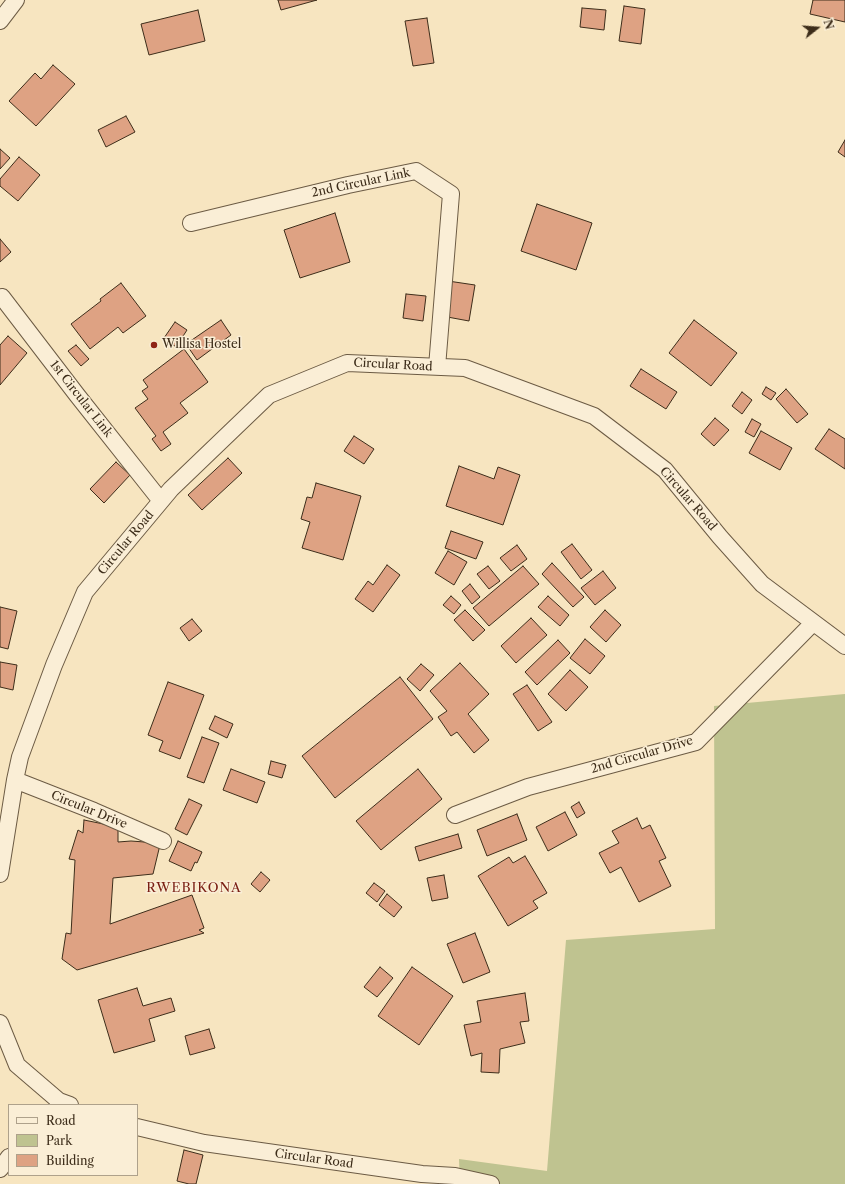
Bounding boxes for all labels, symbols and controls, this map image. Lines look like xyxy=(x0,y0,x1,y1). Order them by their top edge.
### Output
north arrow xyxy=(797,8,837,48)
text: N xyxy=(820,18,837,31)
street label: 2nd Circular Link xyxy=(310,166,412,200)
place label: Willisa Hostel xyxy=(162,338,241,352)
marker: Willisa Hostel xyxy=(149,340,159,350)
street label: Circular Road xyxy=(353,356,433,374)
street label: 1st Circular Link xyxy=(47,358,115,440)
street label: Circular Road xyxy=(657,464,719,534)
street label: Circular Road xyxy=(95,508,157,578)
street label: 2nd Circular Drive xyxy=(589,734,695,776)
street label: Circular Drive xyxy=(49,788,129,832)
district label: RWEBIKONA xyxy=(146,880,242,896)
legend xyxy=(8,1104,138,1176)
text: Road xyxy=(46,1113,76,1128)
text: Park xyxy=(46,1133,72,1148)
street label: Circular Road xyxy=(274,1146,354,1172)
text: Building xyxy=(46,1153,94,1168)

